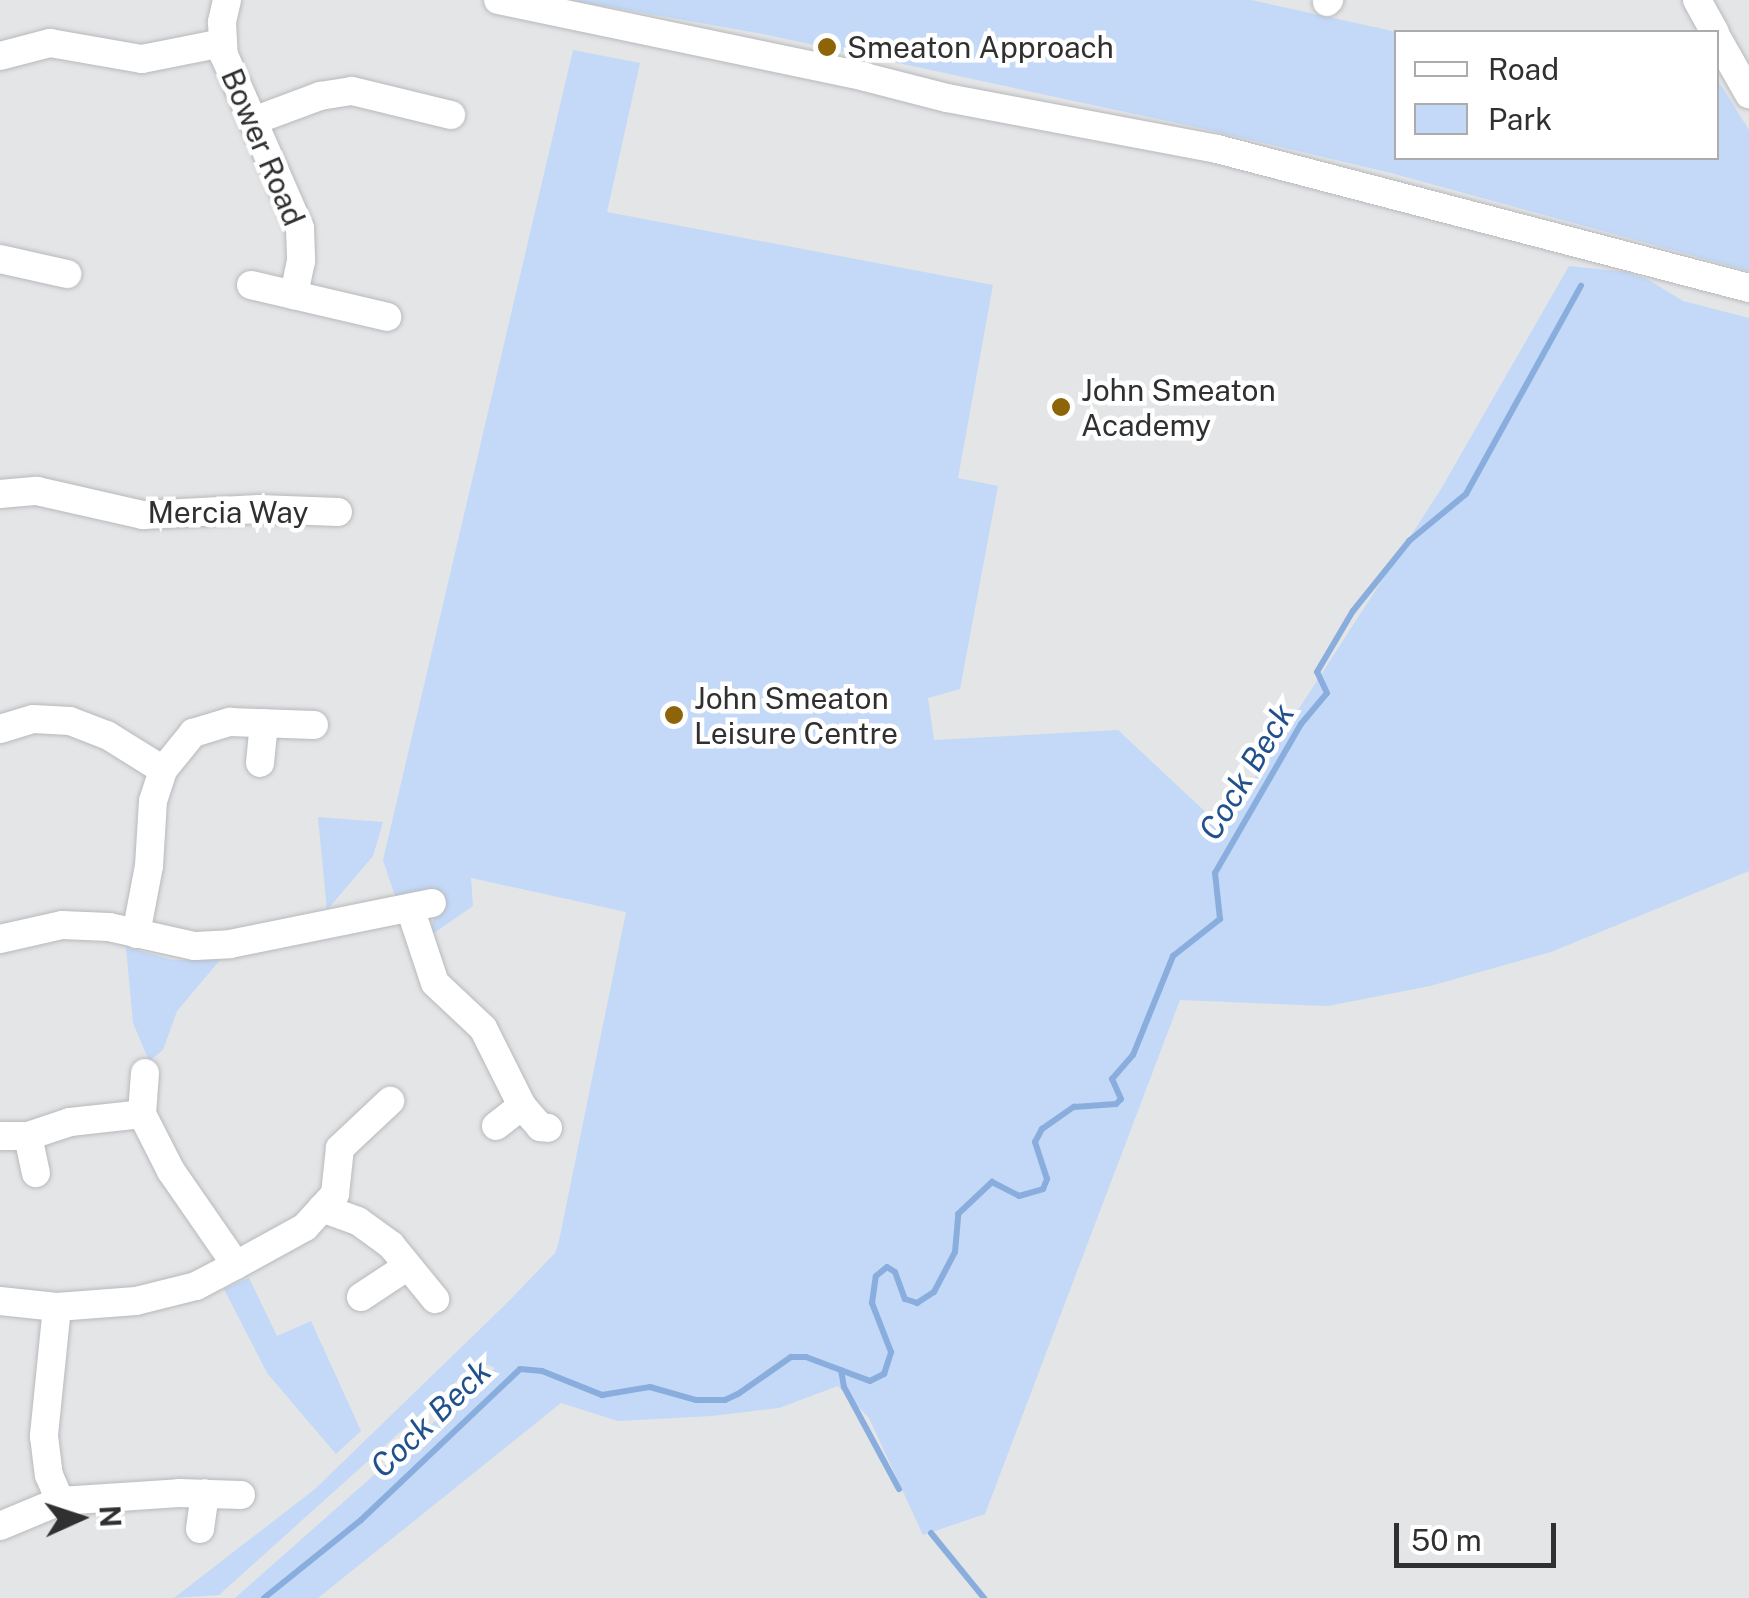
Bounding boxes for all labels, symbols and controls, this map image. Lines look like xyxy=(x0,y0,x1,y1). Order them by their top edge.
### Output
place label: Smeaton Approach xyxy=(847,29,1114,65)
legend xyxy=(1394,30,1719,160)
marker: Smeaton Approach xyxy=(816,36,838,58)
text: Road xyxy=(1488,51,1559,87)
street label: Bower Road xyxy=(214,63,312,231)
text: Park xyxy=(1488,101,1552,137)
place label: John Smeaton Academy xyxy=(1081,372,1276,442)
marker: John Smeaton Academy xyxy=(1050,396,1072,418)
street label: Mercia Way xyxy=(147,494,309,530)
place label: John Smeaton Leisure Centre xyxy=(694,680,898,750)
water label: Cock Beck xyxy=(1191,697,1303,847)
marker: John Smeaton Leisure Centre xyxy=(663,704,685,726)
water label: Cock Beck xyxy=(363,1352,499,1486)
north arrow xyxy=(30,1468,130,1568)
scale bar xyxy=(1399,1503,1562,1565)
text: N xyxy=(93,1505,128,1528)
text: 50 m xyxy=(1411,1522,1482,1558)

